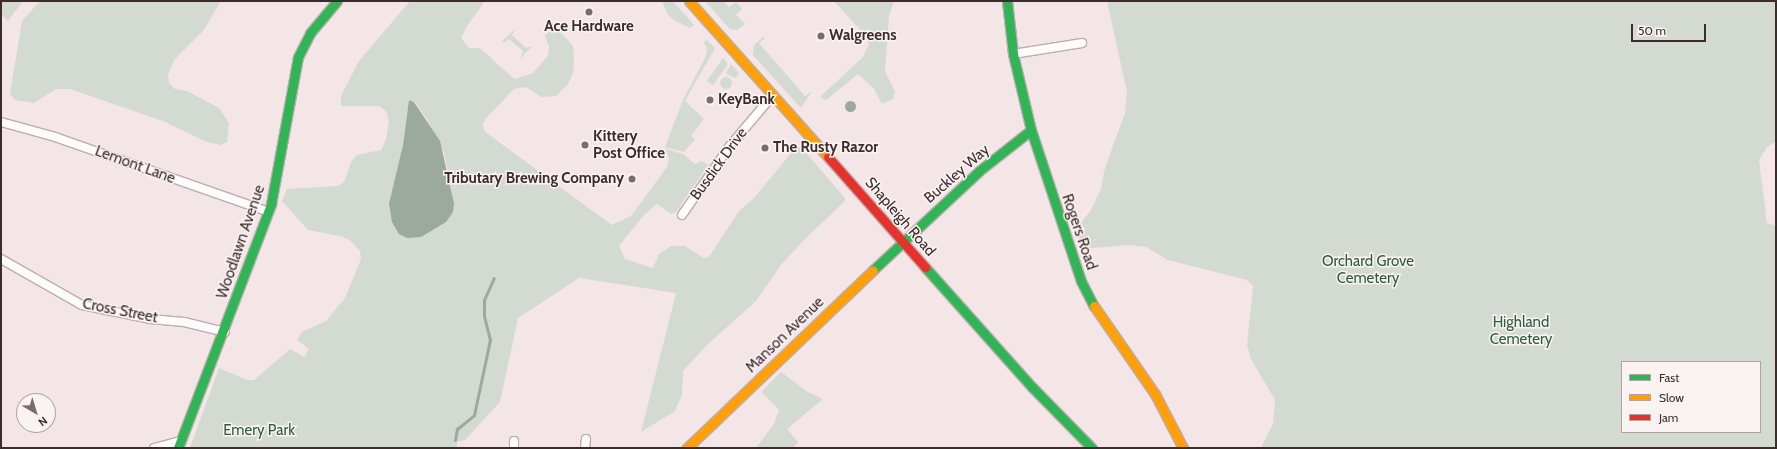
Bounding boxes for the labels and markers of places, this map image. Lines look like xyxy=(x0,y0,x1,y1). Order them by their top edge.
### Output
marker: Ace Hardware xyxy=(584,7,594,17)
place label: Ace Hardware xyxy=(544,18,634,36)
place label: Walgreens xyxy=(829,27,897,45)
marker: Walgreens xyxy=(816,31,826,41)
place label: KeyBank xyxy=(718,91,775,109)
marker: KeyBank xyxy=(705,95,715,105)
place label: Kittery Post Office xyxy=(593,127,665,162)
place label: The Rusty Razor xyxy=(773,139,878,157)
marker: Kittery Post Office xyxy=(580,140,590,150)
marker: The Rusty Razor xyxy=(760,143,770,153)
place label: Tributary Brewing Company xyxy=(444,170,624,188)
marker: Tributary Brewing Company xyxy=(627,174,637,184)

